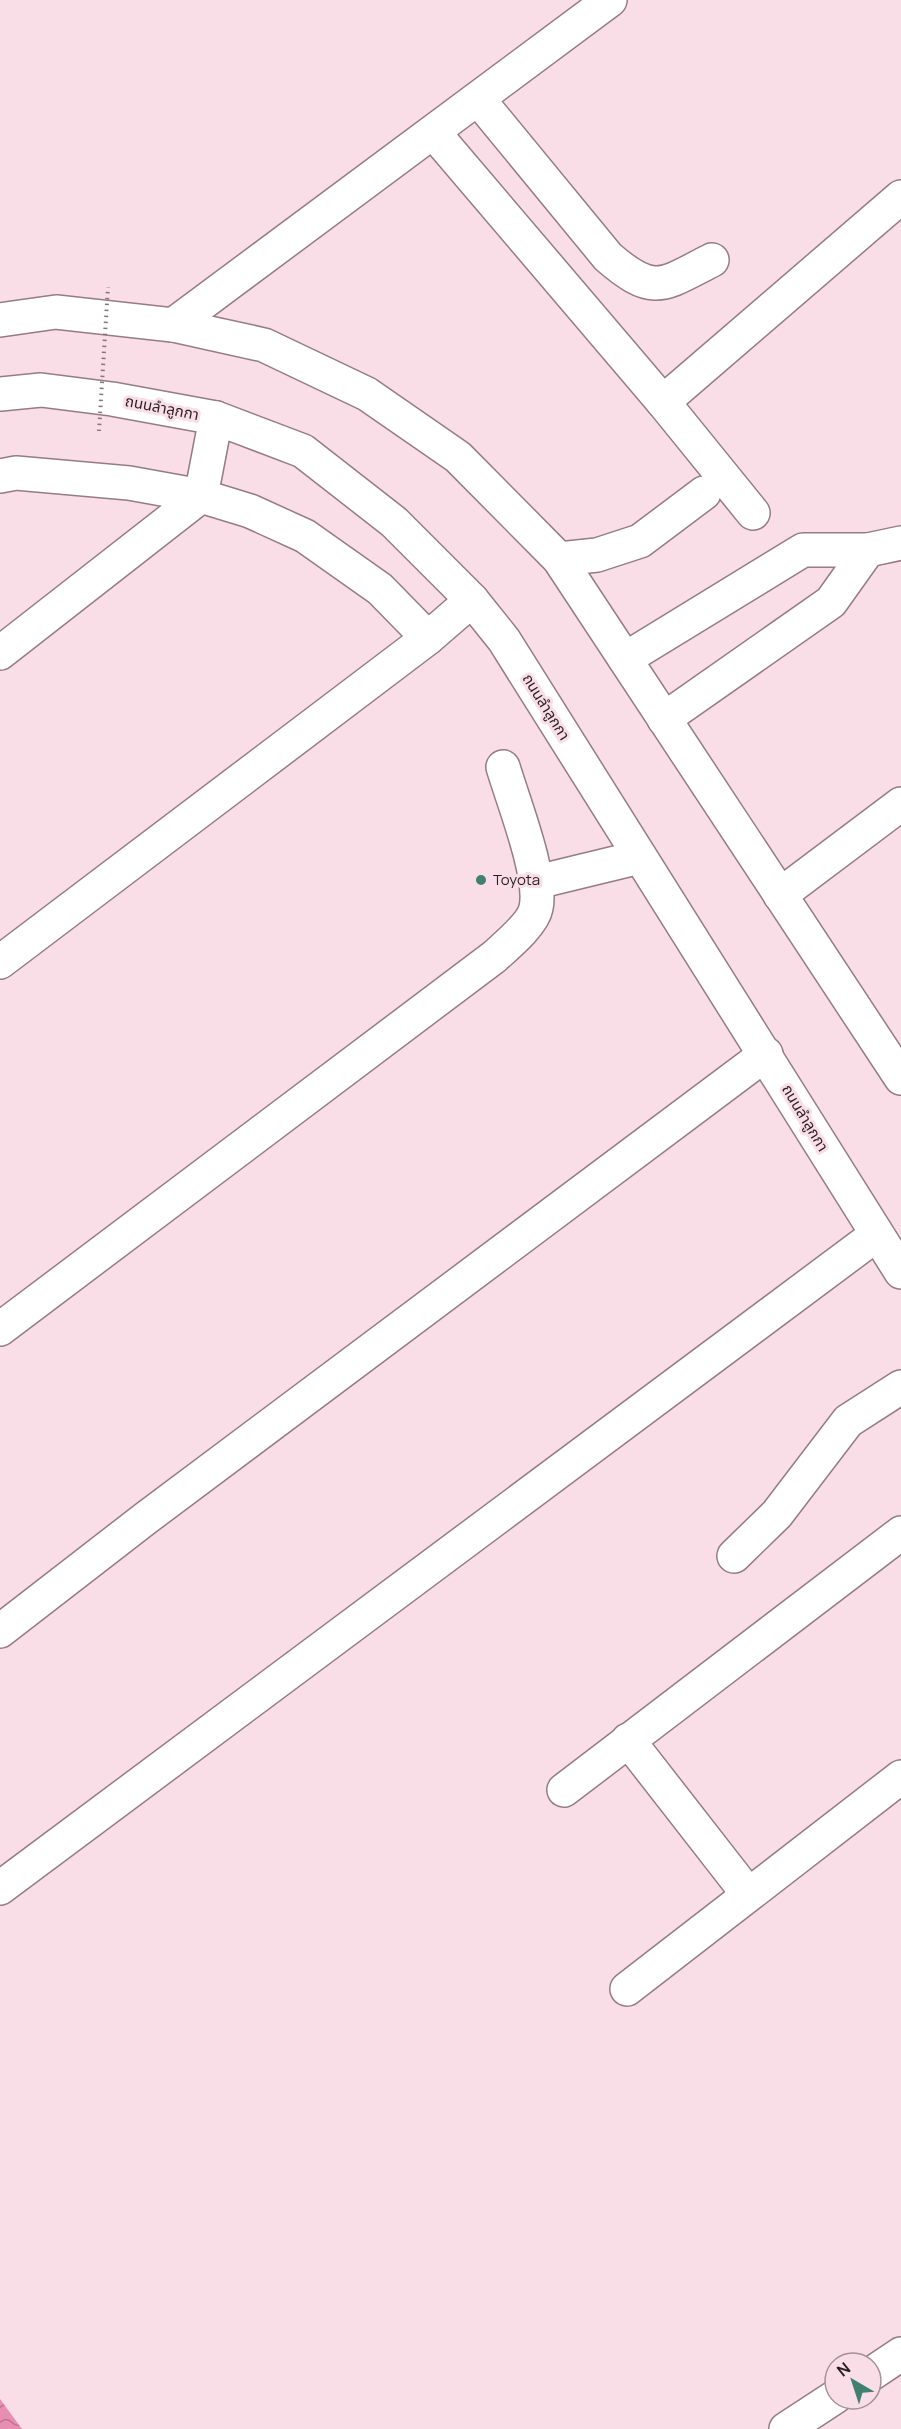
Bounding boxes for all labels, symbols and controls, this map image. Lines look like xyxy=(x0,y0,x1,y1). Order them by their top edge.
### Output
street label: ถนนลำลูกกา xyxy=(123,390,201,425)
street label: ถนนลำลูกกา xyxy=(518,669,575,744)
place label: Toyota xyxy=(493,869,540,890)
marker: Toyota xyxy=(474,873,488,887)
street label: ถนนลำลูกกา xyxy=(777,1080,834,1155)
north arrow xyxy=(823,2351,883,2411)
text: N xyxy=(832,2357,855,2382)

